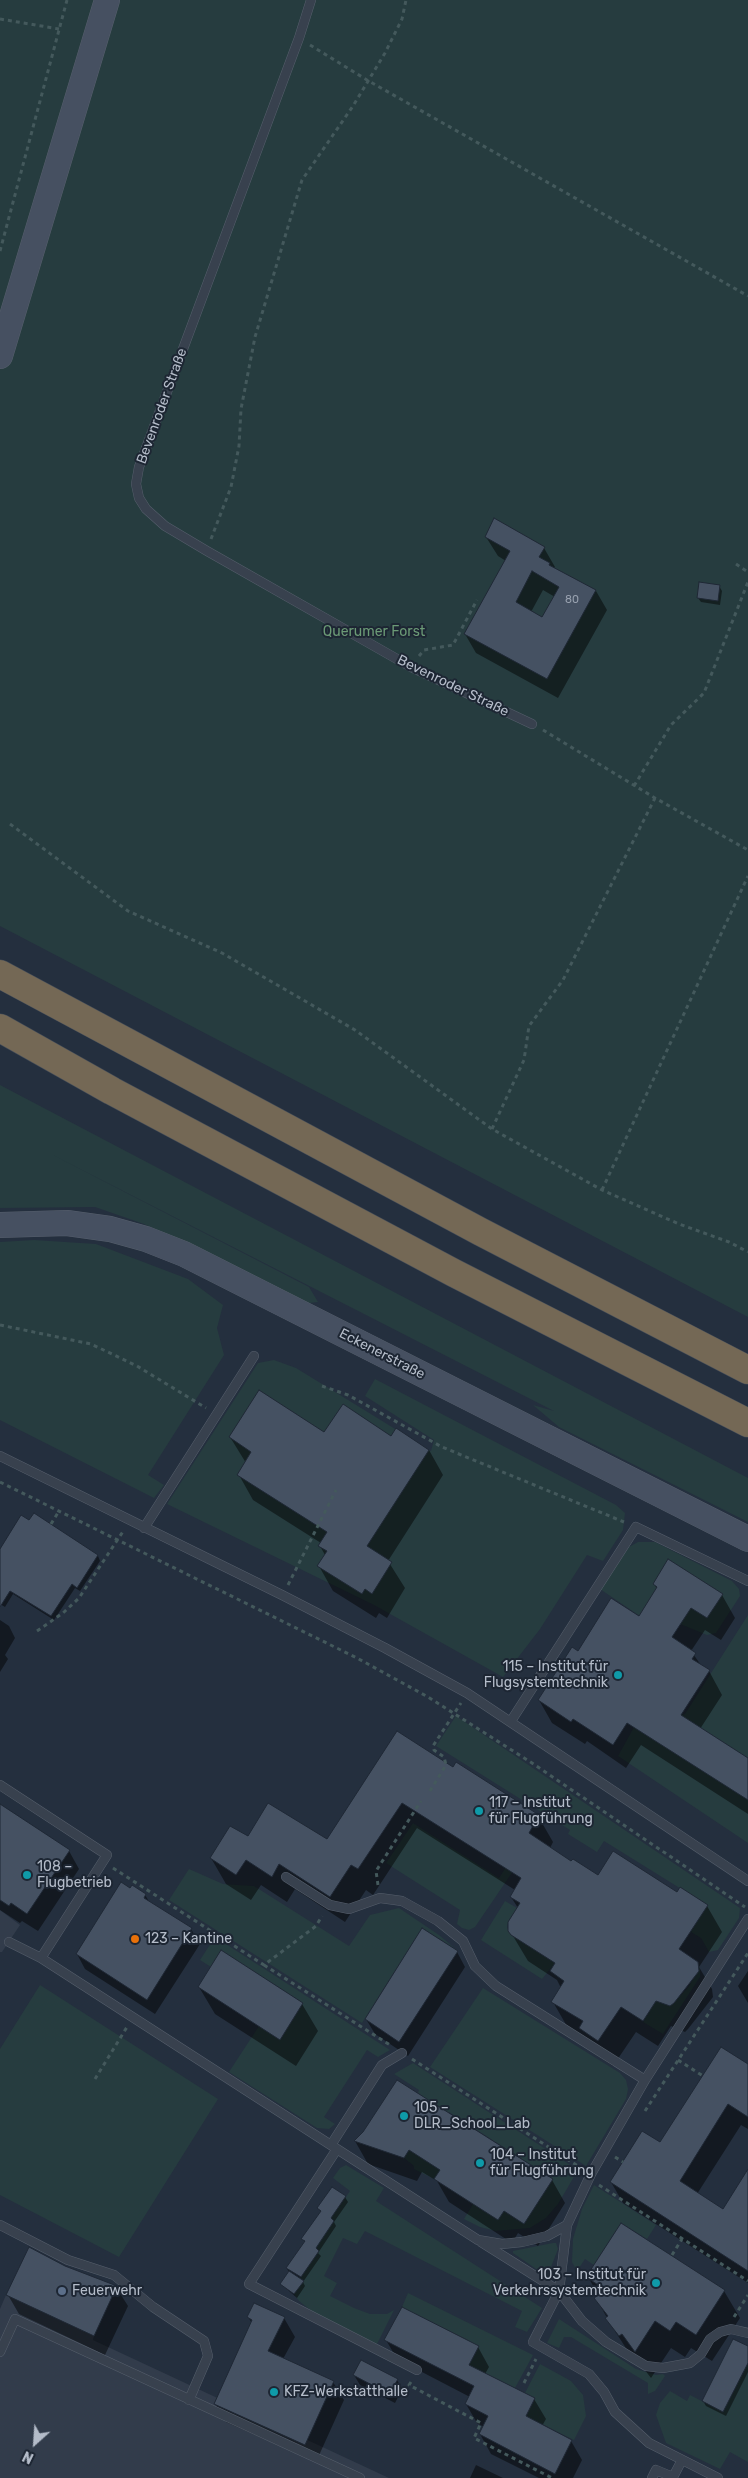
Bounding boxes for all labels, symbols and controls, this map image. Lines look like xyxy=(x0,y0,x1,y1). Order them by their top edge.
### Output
street label: Bevenroder Straße xyxy=(133,346,191,466)
house number: 80 xyxy=(565,593,579,607)
park label: Querumer Forst xyxy=(323,624,425,640)
street label: Bevenroder Straße xyxy=(394,652,512,720)
street label: Eckenerstraße xyxy=(336,1325,428,1383)
place label: 115 – Institut für Flugsystemtechnik xyxy=(484,1659,608,1691)
marker: 115 – Institut für Flugsystemtechnik xyxy=(612,1669,624,1681)
place label: 117 – Institut für Flugführung xyxy=(489,1795,593,1828)
marker: 117 – Institut für Flugführung xyxy=(473,1805,485,1817)
place label: 108 – Flugbetrieb xyxy=(37,1859,112,1891)
marker: 108 – Flugbetrieb xyxy=(21,1869,33,1881)
place label: 123 – Kantine xyxy=(145,1931,232,1947)
marker: 123 – Kantine xyxy=(129,1933,141,1945)
place label: 105 – DLR_School_Lab xyxy=(414,2100,530,2132)
marker: 105 – DLR_School_Lab xyxy=(398,2110,410,2122)
place label: 104 – Institut für Flugführung xyxy=(490,2147,594,2180)
marker: 104 – Institut für Flugführung xyxy=(474,2157,486,2169)
place label: 103 – Institut für Verkehrssystemtechnik xyxy=(493,2267,646,2300)
marker: 103 – Institut für Verkehrssystemtechnik xyxy=(650,2277,662,2289)
place label: Feuerwehr xyxy=(72,2283,142,2299)
marker: Feuerwehr xyxy=(56,2285,68,2297)
place label: KFZ-Werkstatthalle xyxy=(284,2384,408,2400)
marker: KFZ-Werkstatthalle xyxy=(268,2386,280,2398)
north arrow xyxy=(10,2418,60,2468)
text: N xyxy=(20,2447,36,2467)

